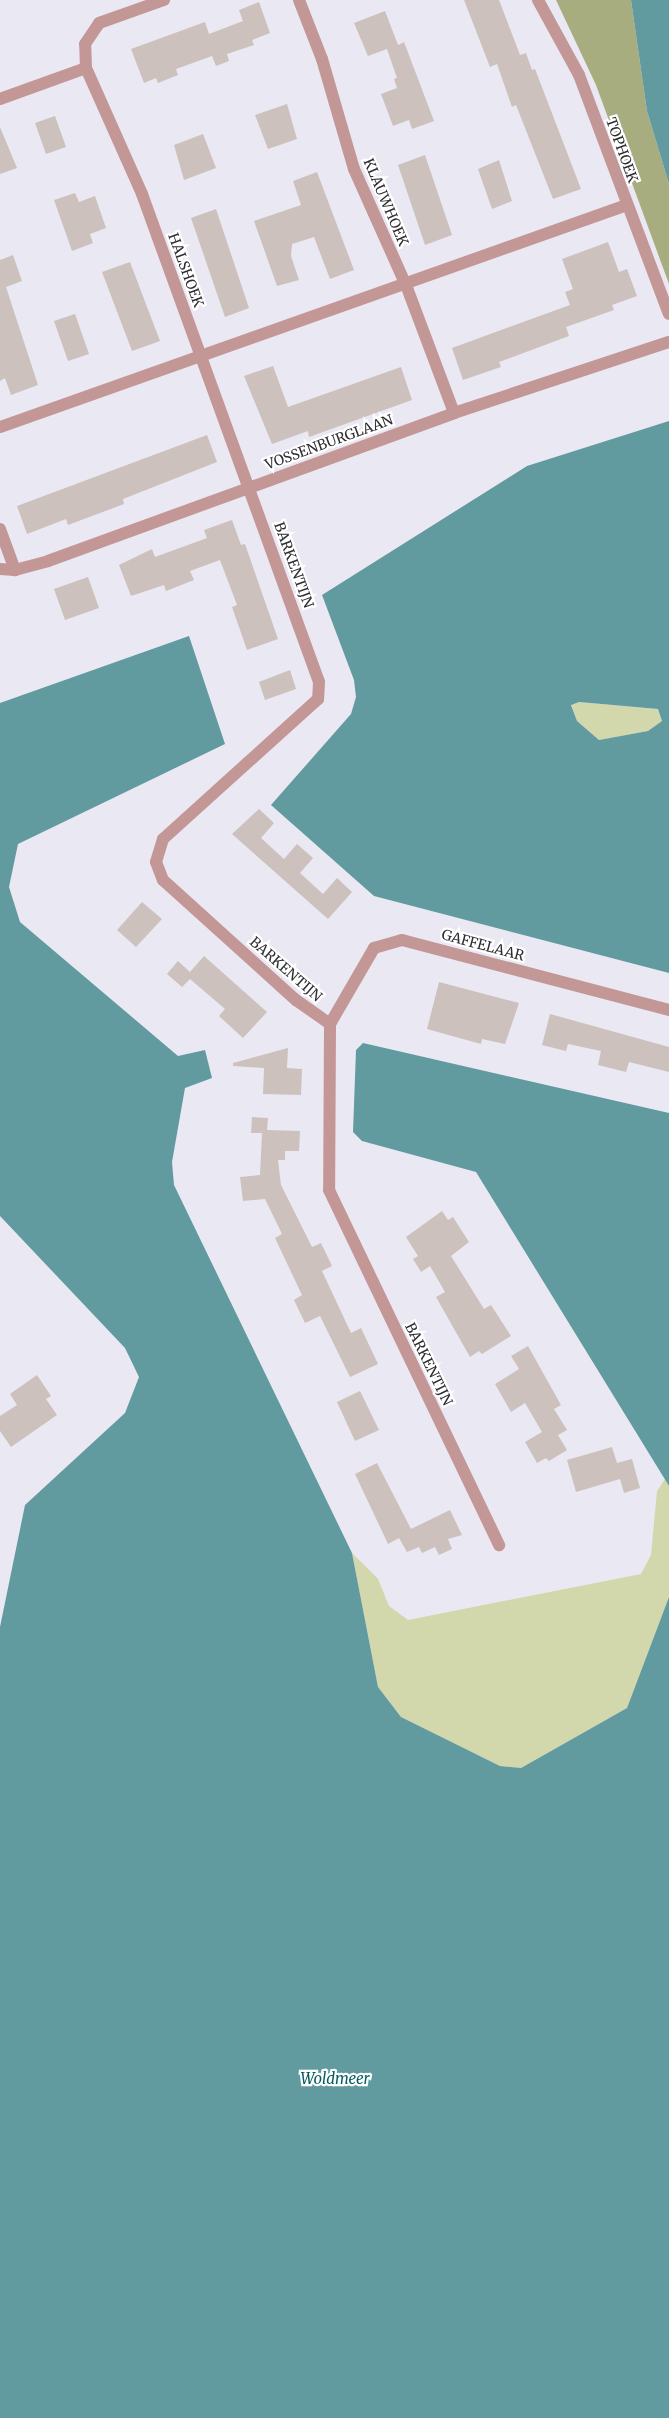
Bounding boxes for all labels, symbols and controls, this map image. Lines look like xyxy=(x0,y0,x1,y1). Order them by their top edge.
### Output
street label: TOPHOEK xyxy=(602,115,642,185)
street label: KLAUWHOEK xyxy=(360,156,412,248)
street label: HALSHOEK xyxy=(165,231,207,309)
street label: VOSSENBURGLAAN xyxy=(263,411,395,473)
street label: BARKENTIJN xyxy=(271,520,317,610)
street label: GAFFELAAR xyxy=(440,926,526,964)
street label: BARKENTIJN xyxy=(246,933,326,1005)
street label: BARKENTIJN xyxy=(402,1320,456,1408)
water label: Woldmeer xyxy=(300,2070,370,2088)

